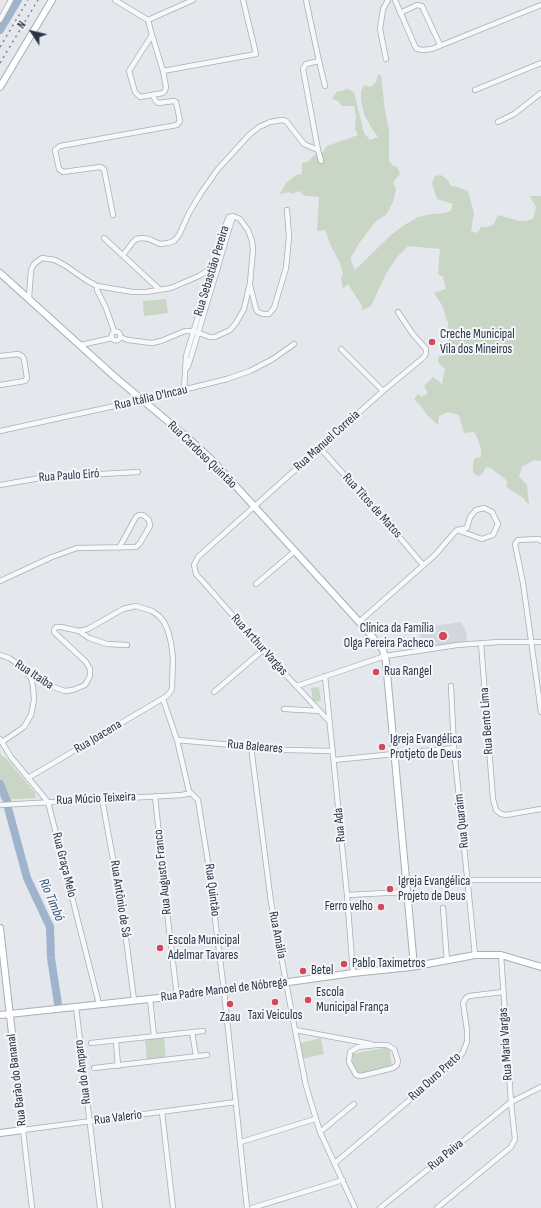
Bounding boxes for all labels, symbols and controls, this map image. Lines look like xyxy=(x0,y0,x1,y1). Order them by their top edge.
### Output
north arrow xyxy=(12,12,52,52)
text: N xyxy=(15,19,29,31)
street label: Rua Sebastião Pereira xyxy=(191,224,233,318)
place label: Creche Municipal Vila dos Mineiros xyxy=(440,327,515,358)
marker: Creche Municipal Vila dos Mineiros xyxy=(427,337,437,347)
street label: Rua Itália D'Incau xyxy=(113,382,189,414)
street label: Rua Manuel Correia xyxy=(291,407,363,475)
street label: Rua Cardoso Quintão xyxy=(164,418,240,492)
street label: Rua Paulo Eiró xyxy=(38,466,100,486)
street label: Rua Titos de Matos xyxy=(339,470,405,542)
street label: Rua Arthur Vargas xyxy=(227,611,291,679)
place label: Clínica da Família Olga Pereira Pacheco xyxy=(344,621,434,652)
marker: Clínica da Família Olga Pereira Pacheco xyxy=(437,630,449,642)
street label: Rua Itaiba xyxy=(12,657,56,693)
place label: Rua Rangel xyxy=(384,664,432,680)
marker: Rua Rangel xyxy=(371,667,381,677)
street label: Rua Bento Lima xyxy=(477,687,497,755)
street label: Rua Joacena xyxy=(71,717,125,757)
place label: Igreja Evangélica Protjeto de Deus xyxy=(390,732,462,763)
street label: Rua Baleares xyxy=(227,737,283,757)
marker: Igreja Evangélica Protjeto de Deus xyxy=(377,742,387,752)
street label: Rua Múcio Teixeira xyxy=(56,789,136,809)
street label: Rua Quaraim xyxy=(451,793,473,849)
street label: Rua Ada xyxy=(331,807,349,843)
street label: Rua Augusto Franco xyxy=(151,829,175,915)
street label: Rua Graça Melo xyxy=(48,831,80,899)
street label: Rua Antônio de Sá xyxy=(106,859,134,939)
street label: Rua Quintão xyxy=(201,863,223,917)
place label: Igreja Evangélica Projeto de Deus xyxy=(398,874,470,905)
water label: Rio Timbó xyxy=(34,876,68,924)
marker: Igreja Evangélica Projeto de Deus xyxy=(385,884,395,894)
place label: Ferro velho xyxy=(325,899,373,915)
marker: Ferro velho xyxy=(376,902,386,912)
street label: Rua Amália xyxy=(265,910,289,960)
place label: Escola Municipal Adelmar Tavares xyxy=(168,933,240,964)
marker: Escola Municipal Adelmar Tavares xyxy=(155,943,165,953)
place label: Pablo Taximetros xyxy=(352,956,425,972)
marker: Pablo Taximetros xyxy=(339,959,349,969)
place label: Betel xyxy=(311,963,333,979)
marker: Betel xyxy=(298,966,308,976)
street label: Rua Padre Manoel de Nóbrega xyxy=(160,974,288,1006)
place label: Escola Municipal França xyxy=(316,985,389,1016)
marker: Escola Municipal França xyxy=(303,995,313,1005)
marker: Taxi Veiculos xyxy=(270,997,280,1007)
marker: Zaau xyxy=(225,999,235,1009)
street label: Rua Maria Vargas xyxy=(496,1007,516,1081)
place label: Taxi Veiculos xyxy=(248,1008,302,1024)
place label: Zaau xyxy=(220,1010,240,1026)
street label: Rua Barão do Bananal xyxy=(4,1033,30,1127)
street label: Rua do Amparo xyxy=(71,1039,95,1105)
street label: Rua Ouro Preto xyxy=(406,1050,464,1104)
street label: Rua Valerio xyxy=(93,1107,143,1129)
street label: Rua Paiva xyxy=(425,1136,467,1174)

